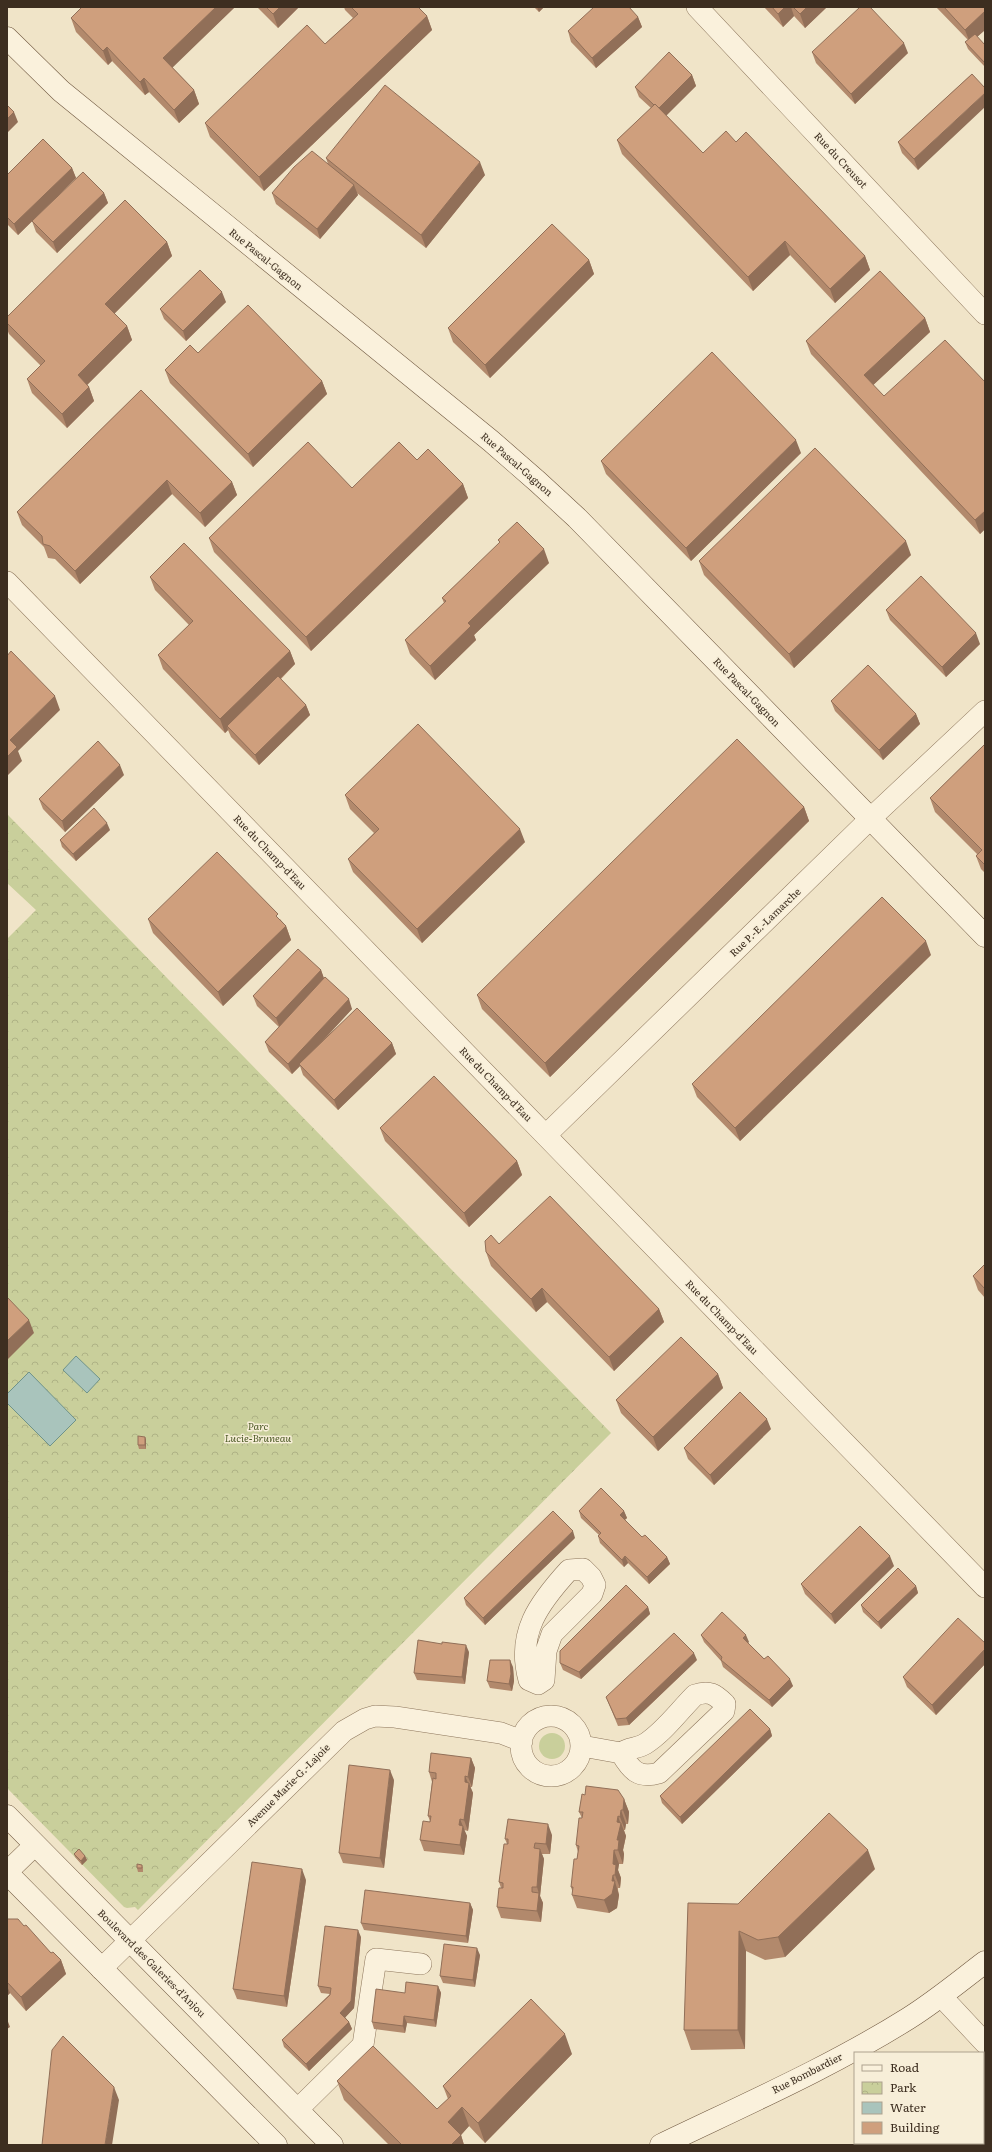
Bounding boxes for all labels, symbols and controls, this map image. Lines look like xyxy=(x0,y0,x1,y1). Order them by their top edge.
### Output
street label: Rue du Creusot xyxy=(811,128,871,191)
street label: Rue Pascal-Gagnon xyxy=(226,224,307,293)
street label: Rue Pascal-Gagnon xyxy=(478,428,557,499)
street label: Rue Pascal-Gagnon xyxy=(710,654,785,730)
street label: Rue du Champ-d'Eau xyxy=(231,811,311,893)
street label: Rue P.-E.-Lamarche xyxy=(726,884,804,960)
street label: Rue du Champ-d'Eau xyxy=(457,1043,537,1125)
street label: Rue du Champ-d'Eau xyxy=(683,1276,763,1358)
park label: Parc Lucie-Bruneau xyxy=(225,1418,291,1445)
street label: Avenue Marie-G.-Lajoie xyxy=(243,1740,333,1830)
street label: Boulevard des Galeries-d'Anjou xyxy=(95,1905,210,2020)
street label: Rue Bombardier xyxy=(769,2048,845,2097)
legend xyxy=(854,2052,984,2144)
text: Road xyxy=(890,2058,920,2076)
text: Park xyxy=(890,2078,917,2096)
text: Water xyxy=(890,2098,926,2116)
text: Building xyxy=(890,2118,940,2136)

